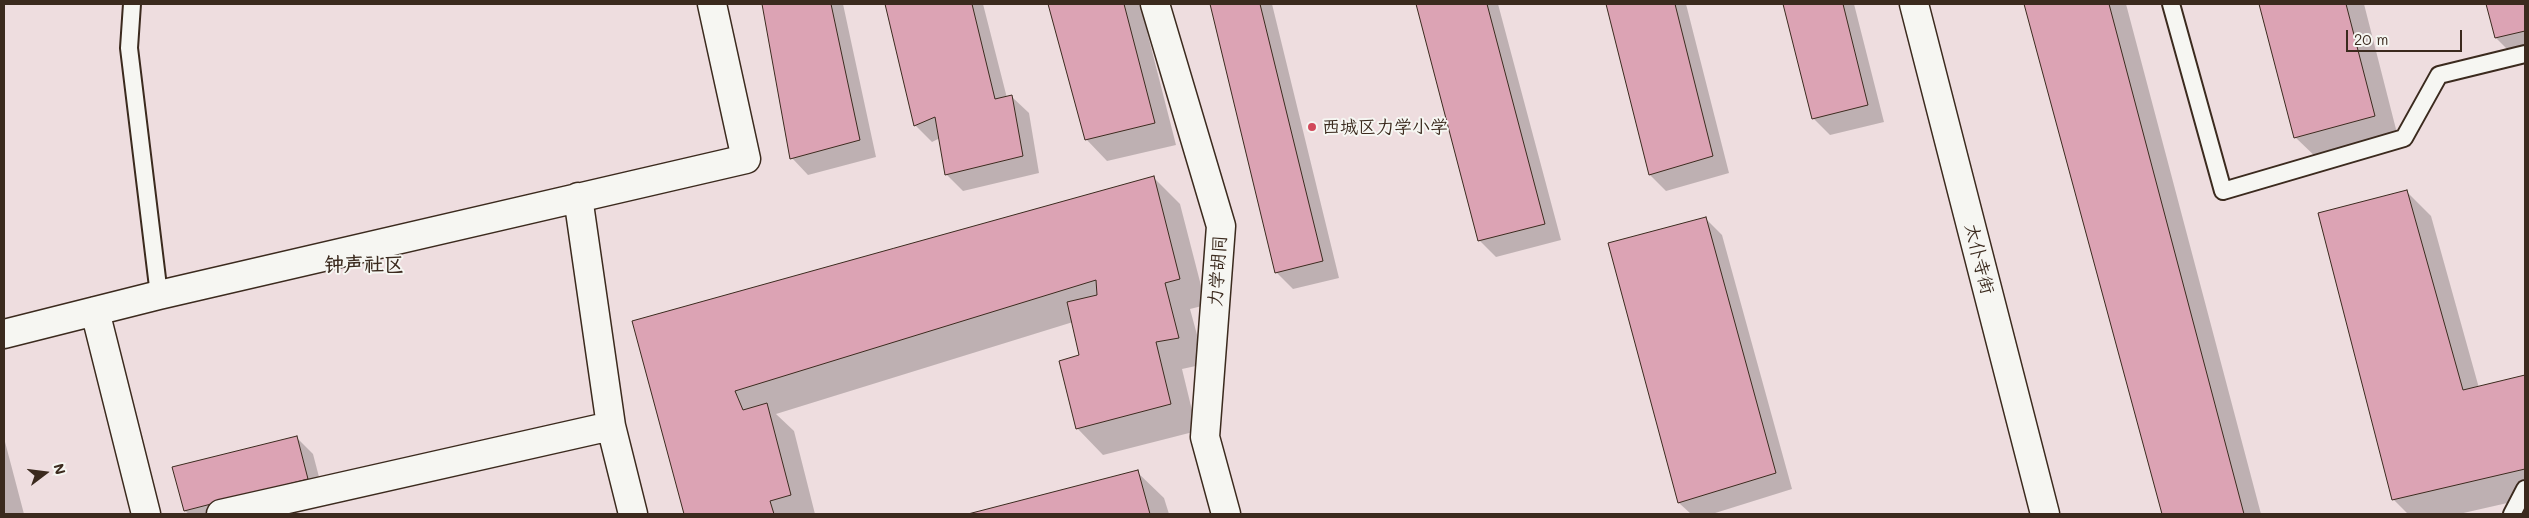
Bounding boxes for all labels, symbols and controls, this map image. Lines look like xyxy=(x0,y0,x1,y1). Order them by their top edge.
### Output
scale bar xyxy=(2349,20,2465,52)
text: 20 m xyxy=(2354,29,2388,49)
place label: 西城区力学小学 xyxy=(1322,116,1448,138)
marker: 西城区力学小学 xyxy=(1306,121,1318,133)
street label: 太仆寺街 xyxy=(1960,221,1998,297)
street label: 力学胡同 xyxy=(1205,234,1231,308)
district label: 钟声社区 xyxy=(324,253,404,277)
north arrow xyxy=(20,448,70,498)
text: N xyxy=(49,461,71,477)

